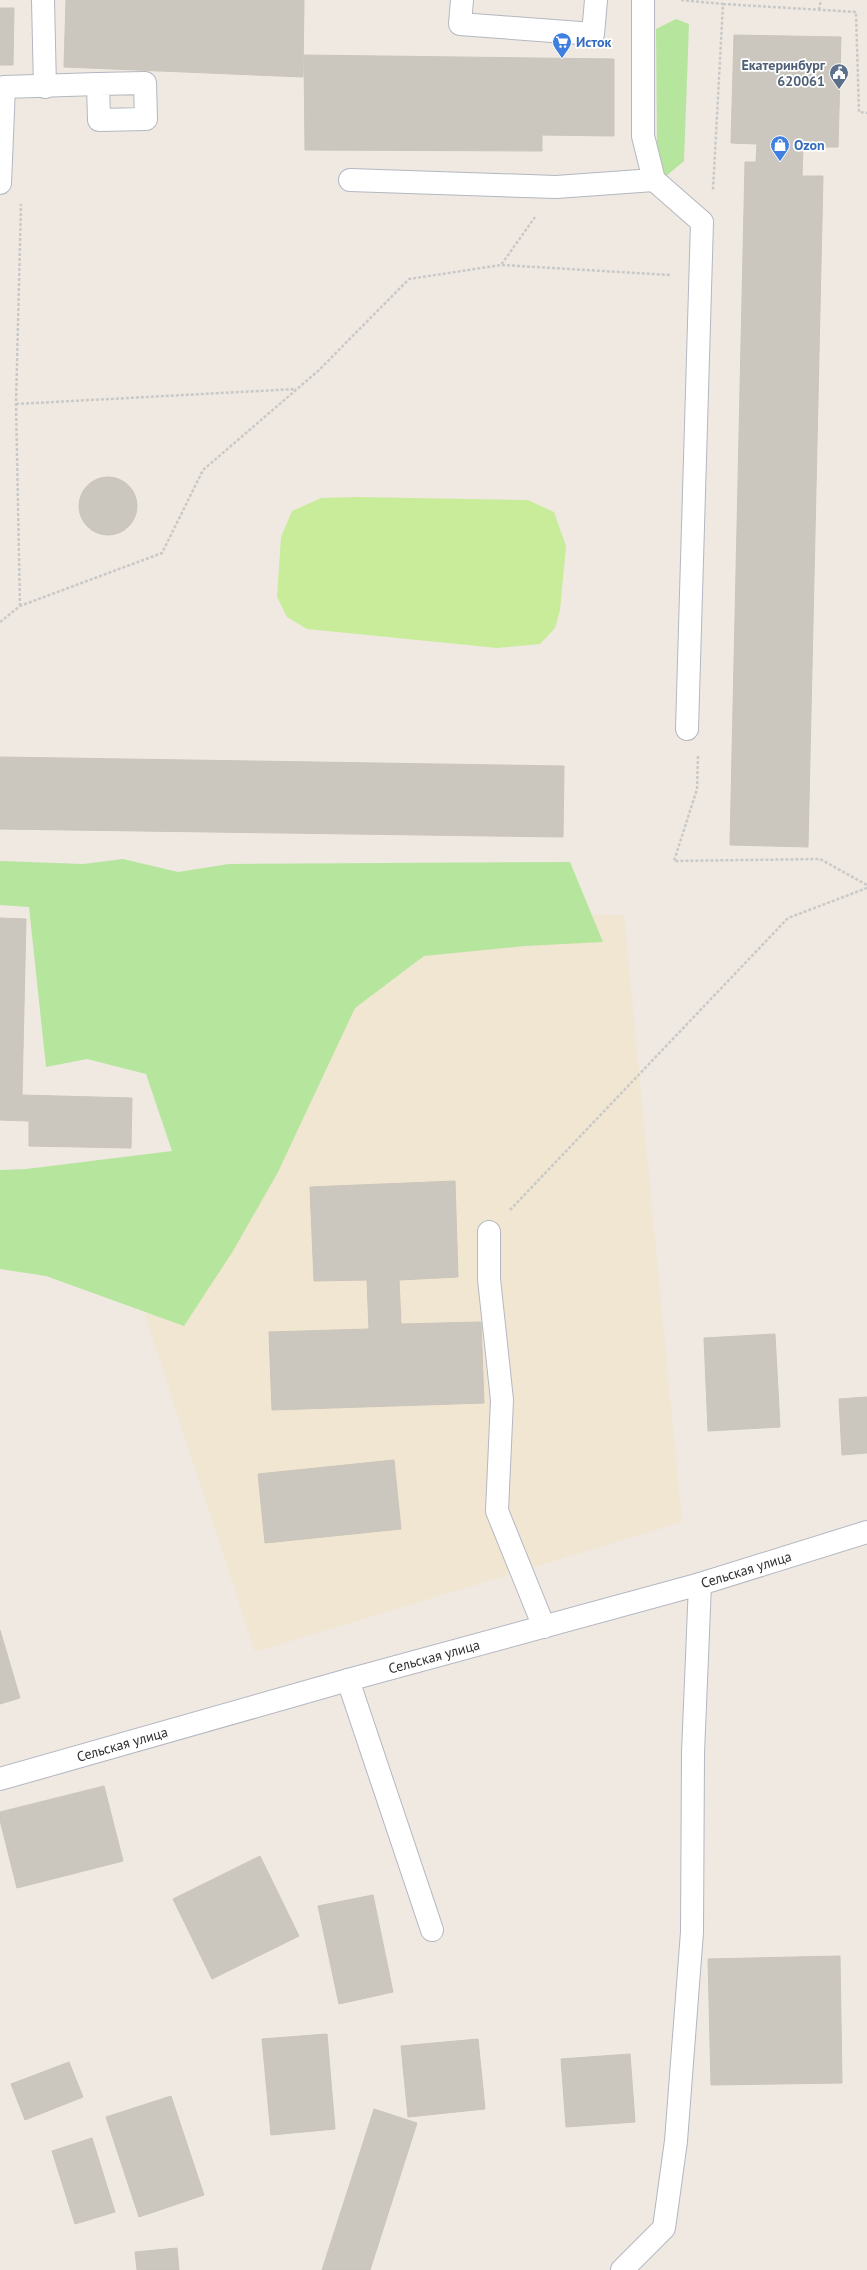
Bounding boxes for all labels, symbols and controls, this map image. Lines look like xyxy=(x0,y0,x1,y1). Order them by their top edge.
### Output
supermarket icon: Исток xyxy=(551,31,573,59)
place label: Исток xyxy=(576,33,612,51)
place label: Екатеринбург 620061 xyxy=(741,56,826,90)
public building icon: Екатеринбург 620061 xyxy=(828,62,850,90)
shop icon: Ozon xyxy=(769,134,791,162)
place label: Ozon xyxy=(794,136,825,154)
street label: Сельская улица xyxy=(699,1547,794,1592)
street label: Сельская улица xyxy=(386,1635,482,1678)
street label: Сельская улица xyxy=(75,1723,170,1766)

